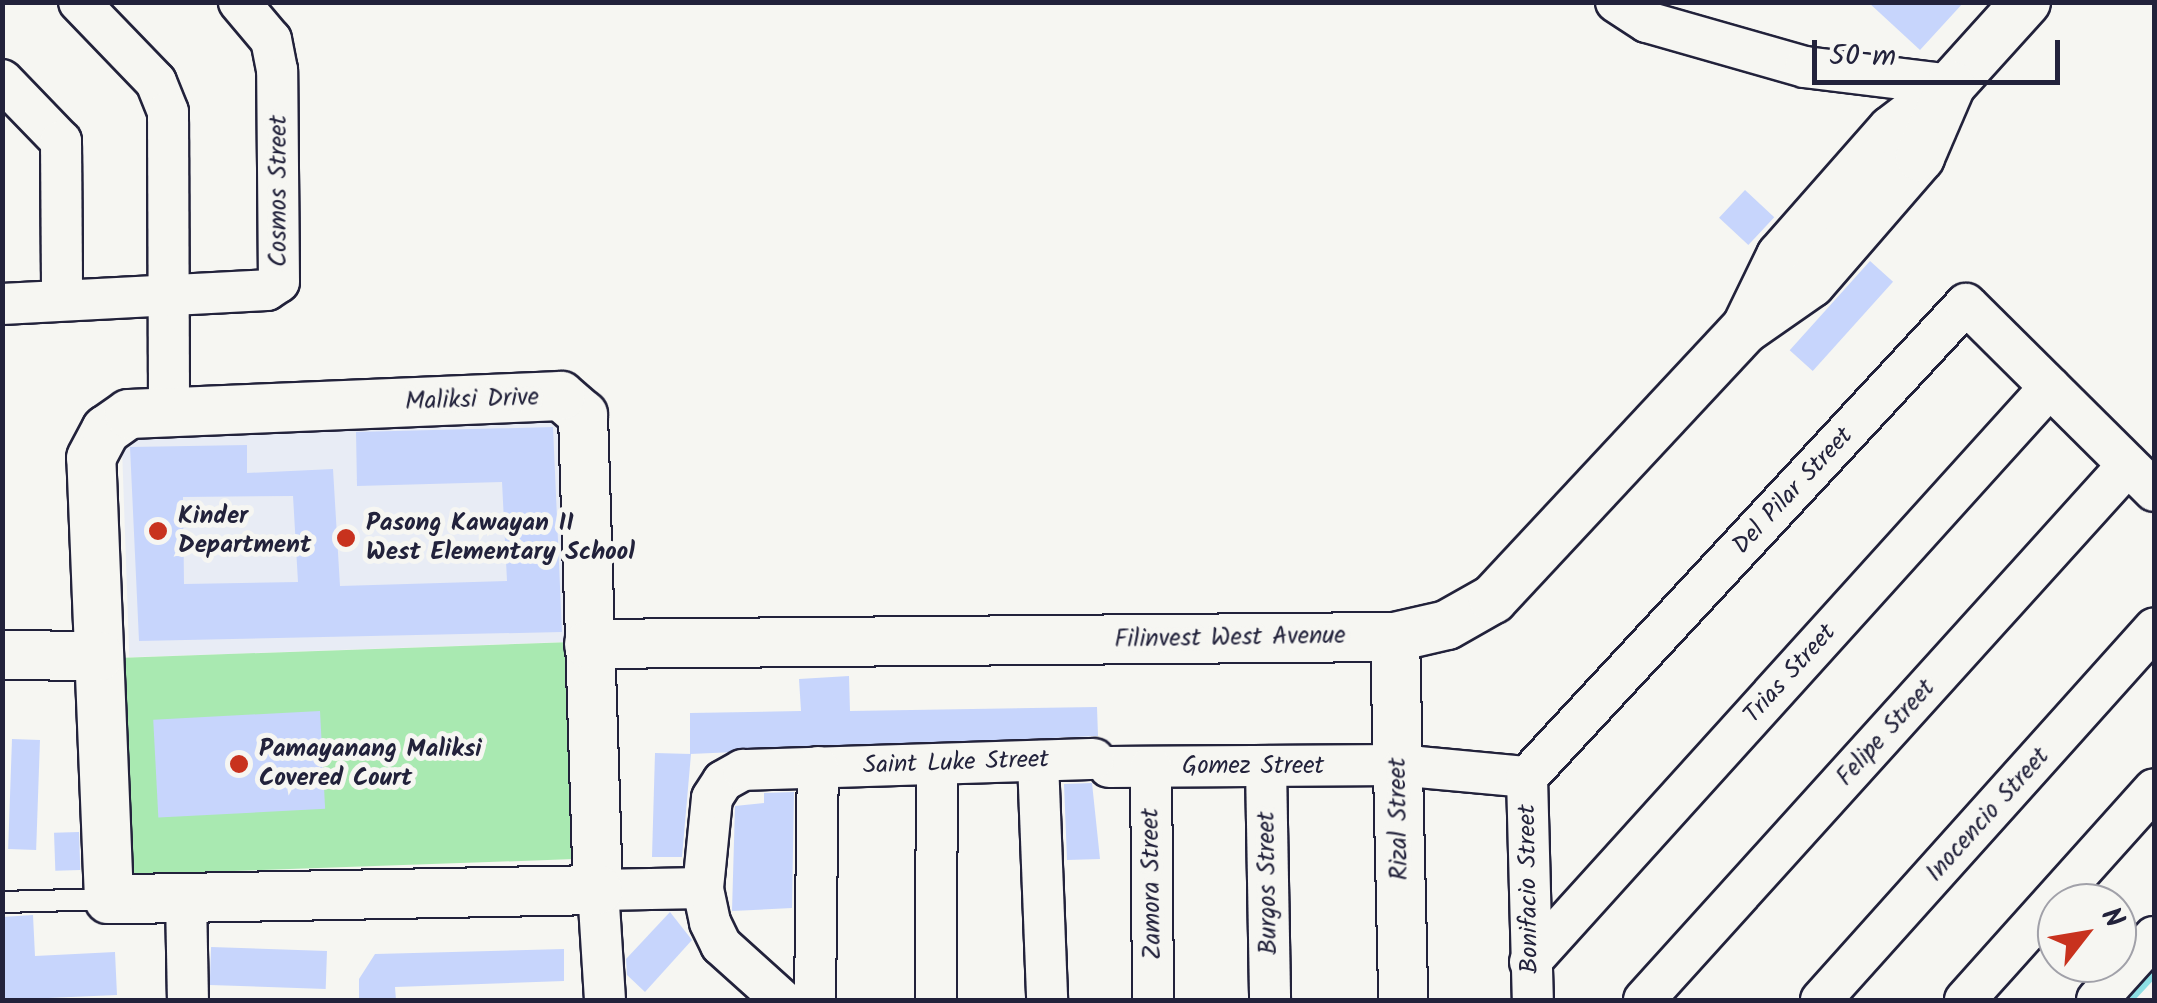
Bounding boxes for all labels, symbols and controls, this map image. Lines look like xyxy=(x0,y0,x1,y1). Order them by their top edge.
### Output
scale bar xyxy=(1817,20,2064,82)
text: 50 m xyxy=(1829,33,1896,81)
street label: Cosmos Street xyxy=(264,115,294,267)
street label: Maliksi Drive xyxy=(405,383,539,417)
street label: Del Pilar Street xyxy=(1727,421,1859,561)
place label: Kinder Department xyxy=(178,502,311,561)
place label: Pasong Kawayan II West Elementary School xyxy=(366,509,635,568)
marker: Kinder Department xyxy=(147,520,169,542)
marker: Pasong Kawayan II West Elementary School xyxy=(335,527,357,549)
street label: Trias Street xyxy=(1738,618,1842,730)
street label: Filinvest West Avenue xyxy=(1114,621,1346,655)
street label: Felipe Street xyxy=(1830,674,1942,792)
place label: Pamayanang Maliksi Covered Court xyxy=(259,735,482,794)
street label: Inocencio Street xyxy=(1920,742,2056,888)
street label: Saint Luke Street xyxy=(863,745,1049,781)
street label: Gomez Street xyxy=(1182,751,1324,781)
marker: Pamayanang Maliksi Covered Court xyxy=(228,753,250,775)
street label: Rizal Street xyxy=(1383,757,1415,881)
street label: Bonifacio Street xyxy=(1513,804,1545,974)
street label: Zamora Street xyxy=(1136,808,1168,960)
street label: Burgos Street xyxy=(1252,811,1284,955)
north arrow xyxy=(2037,883,2137,983)
text: N xyxy=(2088,899,2135,937)

